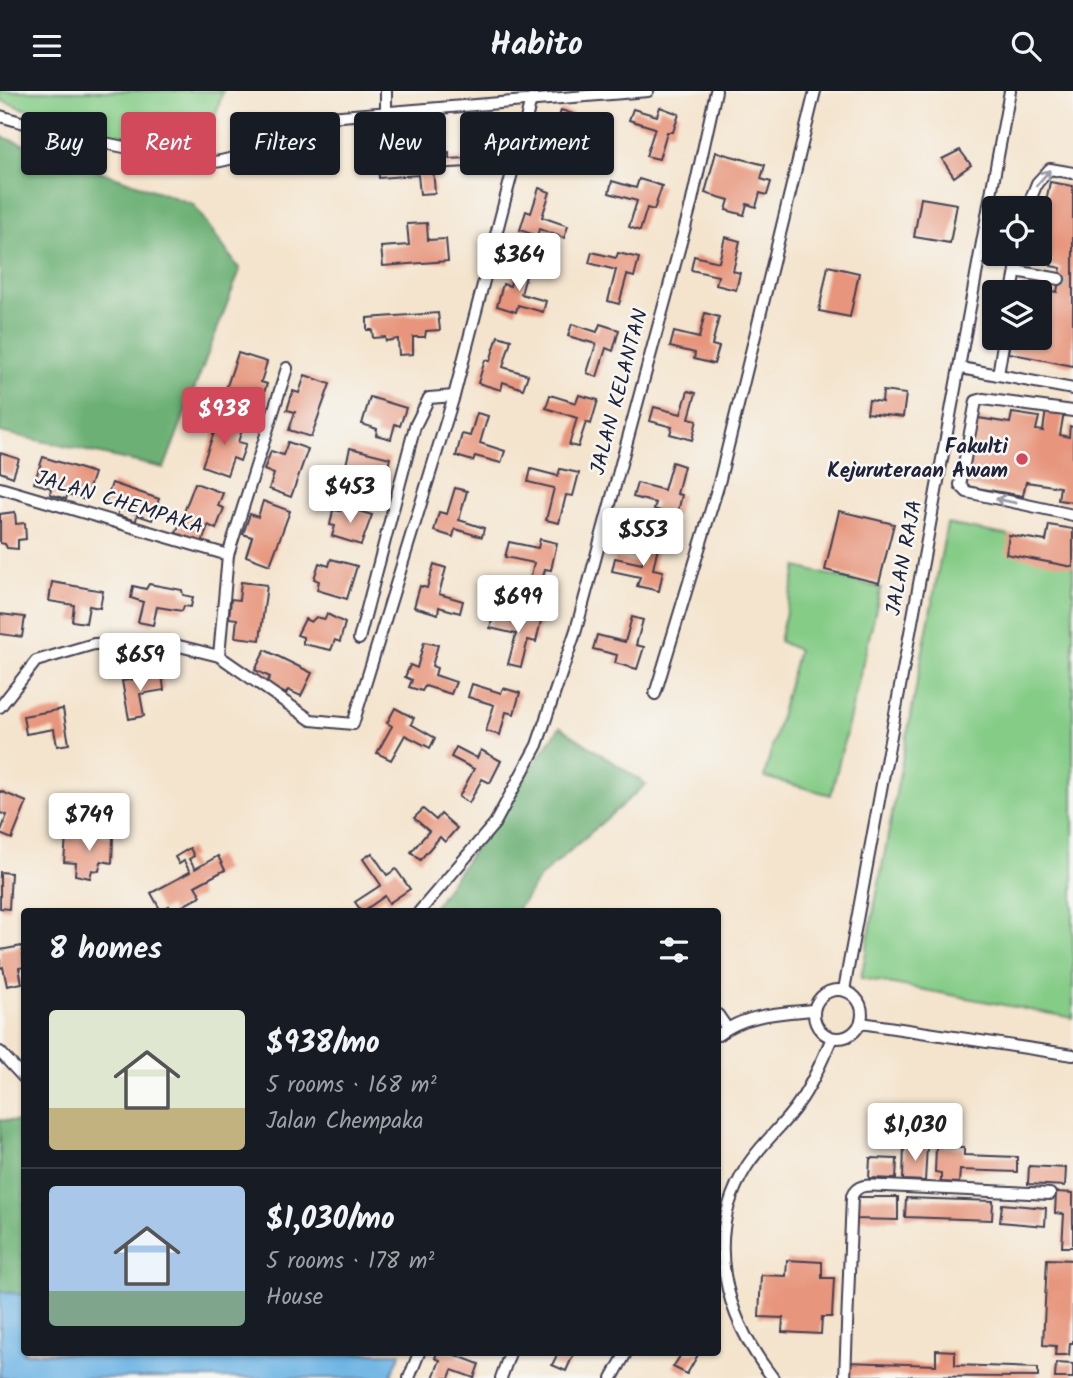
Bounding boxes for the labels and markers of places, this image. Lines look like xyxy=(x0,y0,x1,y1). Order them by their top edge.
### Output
pin: $364 xyxy=(478,233,560,293)
pin: $938 xyxy=(183,387,265,447)
place label: Fakulti Kejuruteraan Awam xyxy=(827,431,1009,488)
marker: Fakulti Kejuruteraan Awam xyxy=(1014,451,1030,467)
pin: $453 xyxy=(309,465,391,525)
pin: $553 xyxy=(602,509,684,568)
pin: $699 xyxy=(477,575,559,635)
pin: $659 xyxy=(99,633,181,693)
pin: $749 xyxy=(48,793,130,853)
pin: $1,030 xyxy=(858,1103,972,1163)

